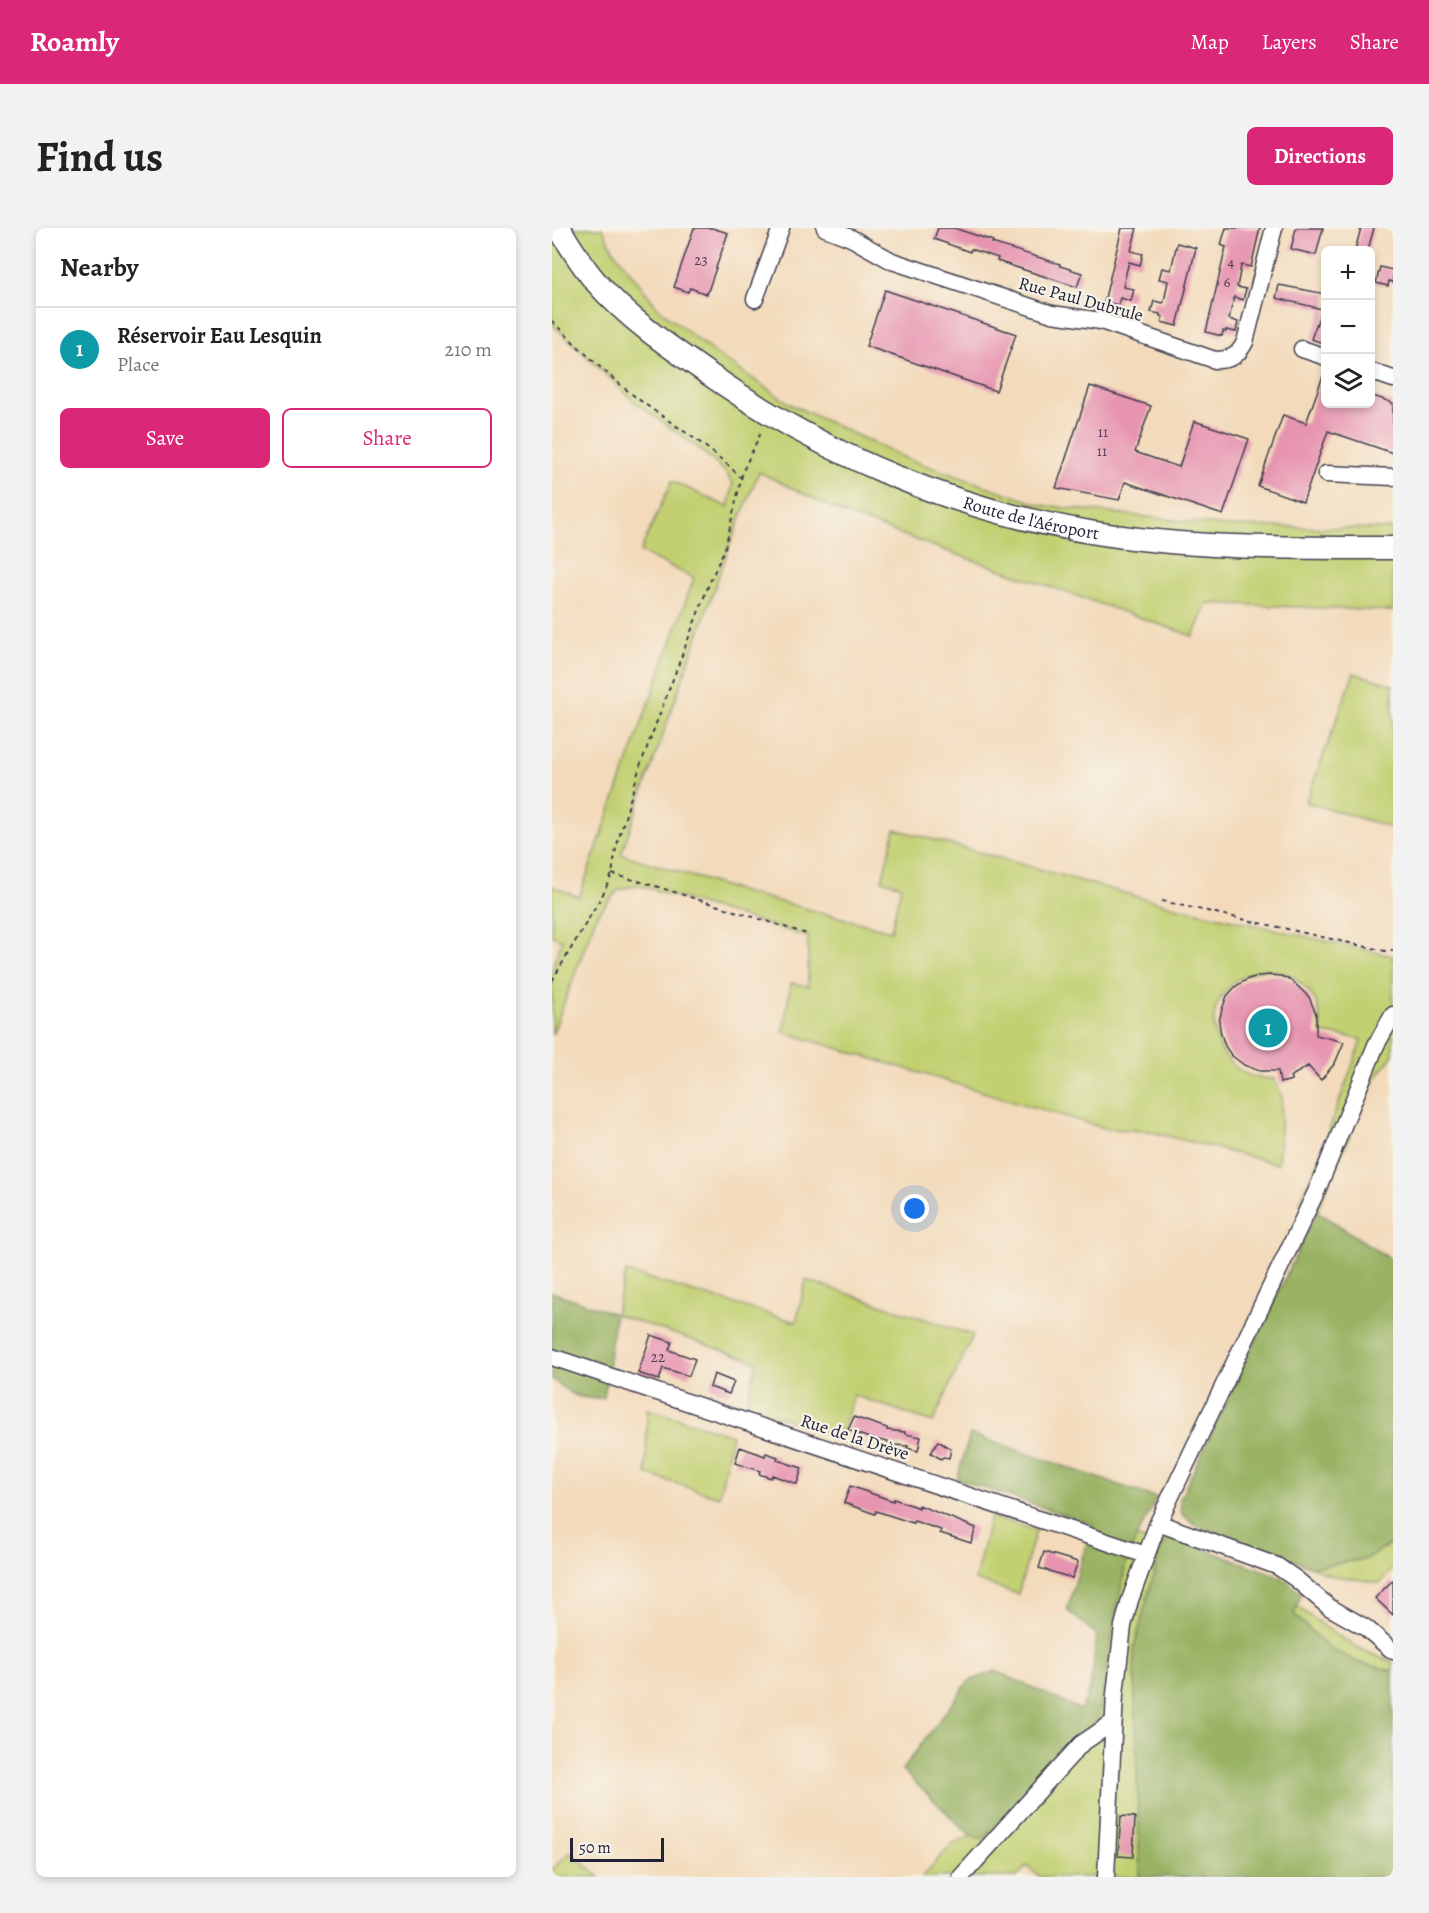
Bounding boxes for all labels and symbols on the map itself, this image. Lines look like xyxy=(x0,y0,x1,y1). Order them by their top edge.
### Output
house number: 23 xyxy=(694,250,708,270)
house number: 4 xyxy=(1228,252,1235,272)
street label: Rue Paul Dubrule xyxy=(1016,271,1146,327)
house number: 6 xyxy=(1224,272,1231,292)
house number: 11 xyxy=(1098,422,1108,442)
house number: 11 xyxy=(1097,441,1107,461)
street label: Route de l'Aéroport xyxy=(960,490,1101,545)
pin: 1 xyxy=(1248,1006,1288,1050)
your location xyxy=(900,1194,929,1223)
house number: 22 xyxy=(651,1347,665,1367)
street label: Rue de la Drève xyxy=(798,1408,912,1466)
scale bar xyxy=(570,1835,664,1862)

